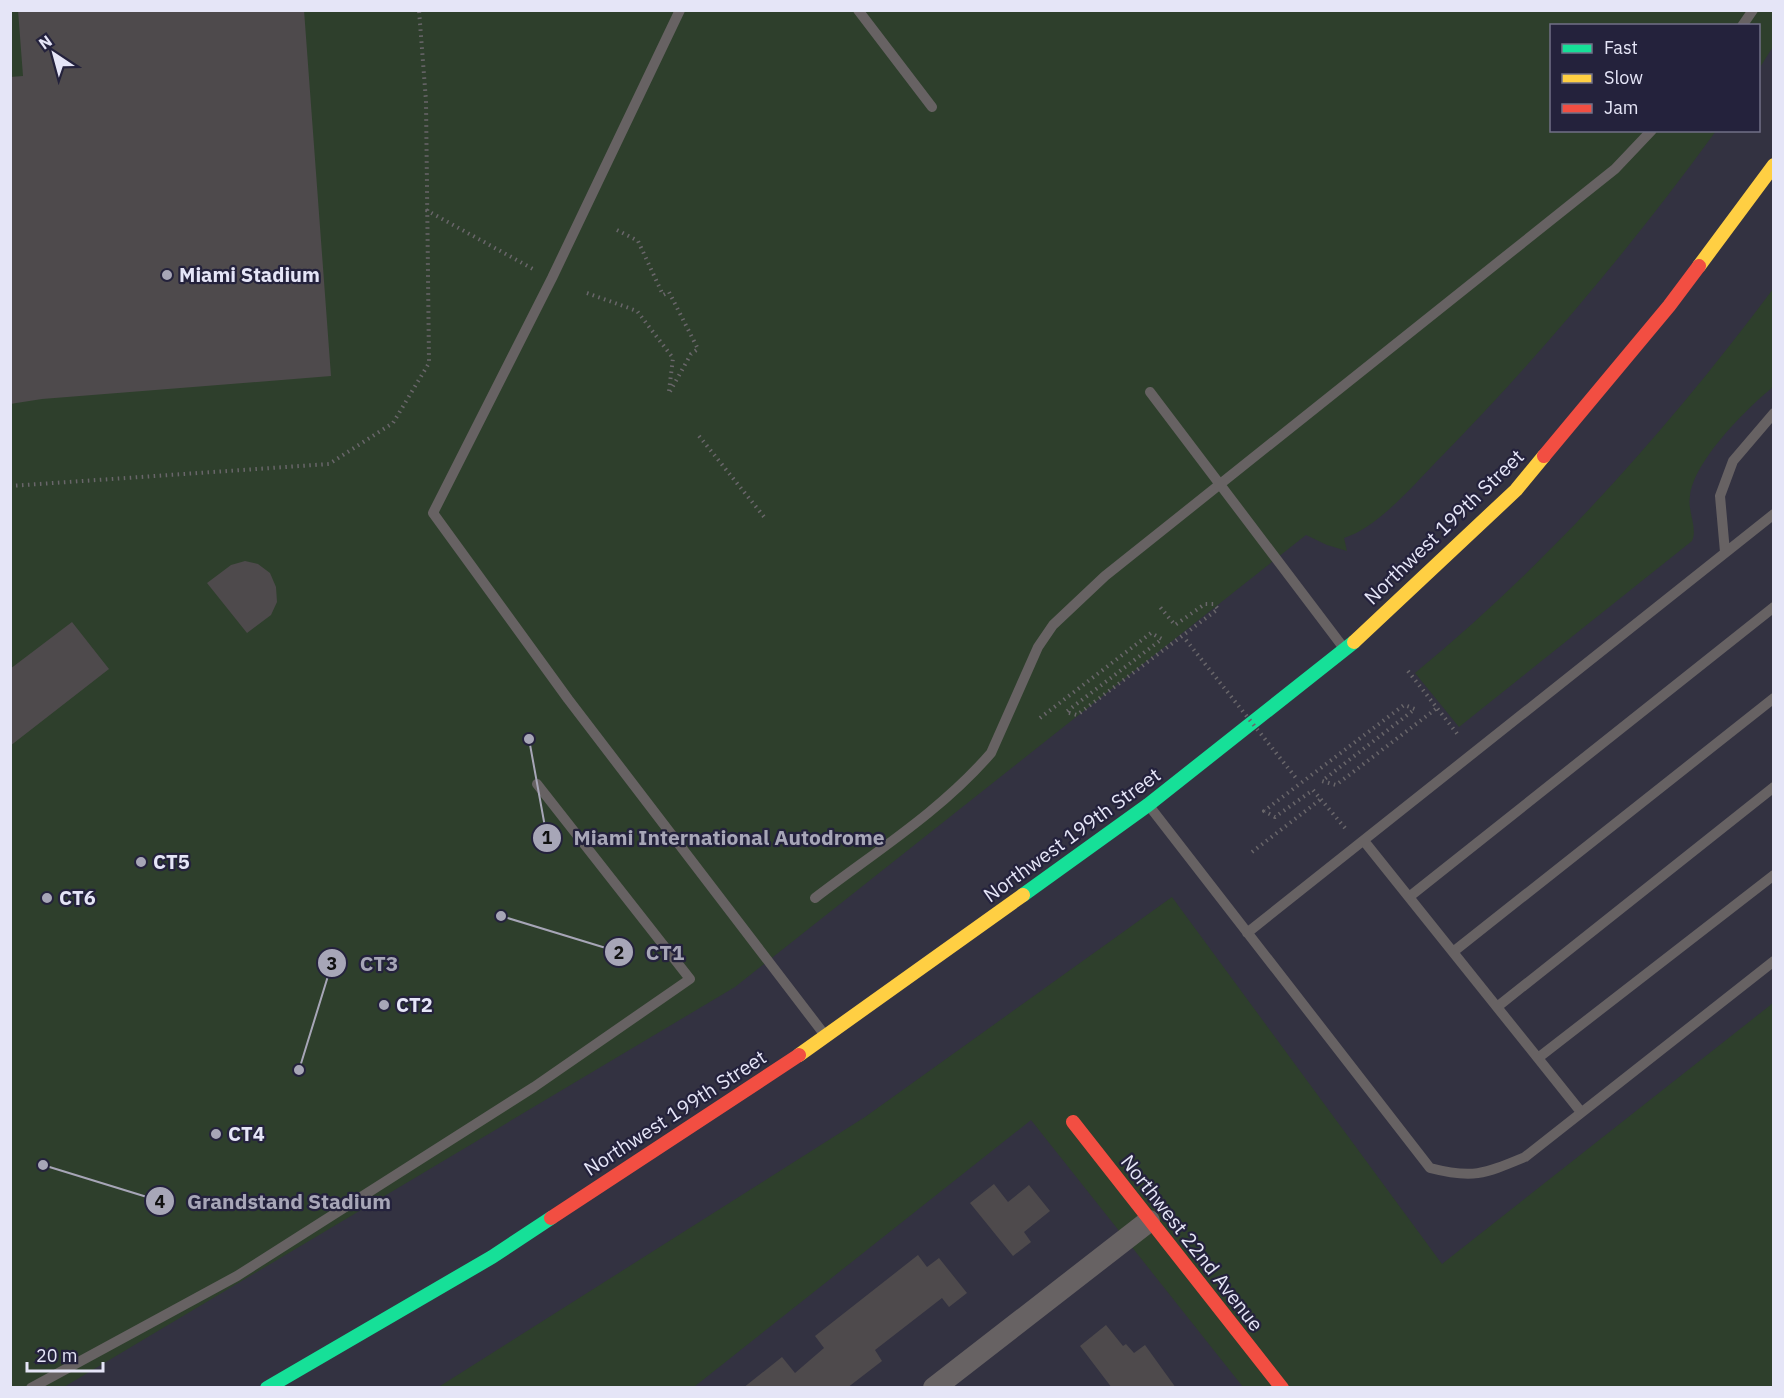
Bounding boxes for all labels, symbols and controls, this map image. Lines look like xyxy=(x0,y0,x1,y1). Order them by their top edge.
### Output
north arrow xyxy=(24,24,84,84)
legend xyxy=(1550,24,1760,132)
text: N xyxy=(35,30,56,53)
text: Fast xyxy=(1604,36,1638,59)
text: Slow xyxy=(1604,66,1643,89)
text: Jam xyxy=(1604,96,1639,119)
place label: Miami Stadium xyxy=(179,261,320,288)
marker: Miami Stadium xyxy=(160,268,174,282)
street label: Northwest 199th Street xyxy=(1358,443,1529,610)
street label: Northwest 199th Street xyxy=(978,761,1166,908)
callout: Miami International Autodrome xyxy=(532,818,897,857)
text: Miami International Autodrome xyxy=(573,823,885,851)
text: 1 xyxy=(542,826,553,849)
place label: CT5 xyxy=(153,848,190,875)
marker: CT5 xyxy=(134,855,148,869)
place label: CT6 xyxy=(59,884,96,911)
marker: CT6 xyxy=(40,891,54,905)
callout: CT1 xyxy=(604,933,697,972)
text: CT1 xyxy=(646,938,685,966)
text: 2 xyxy=(614,941,624,964)
callout: CT3 xyxy=(317,944,410,983)
text: CT3 xyxy=(360,949,398,977)
text: 3 xyxy=(327,952,337,975)
place label: CT2 xyxy=(396,991,433,1018)
marker: CT2 xyxy=(377,998,391,1012)
street label: Northwest 199th Street xyxy=(578,1043,771,1182)
place label: CT4 xyxy=(228,1120,265,1147)
marker: CT4 xyxy=(209,1127,223,1141)
street label: Northwest 22nd Avenue xyxy=(1115,1149,1270,1337)
callout: Grandstand Stadium xyxy=(145,1182,403,1221)
text: Grandstand Stadium xyxy=(187,1187,391,1215)
text: 4 xyxy=(155,1190,166,1213)
scale bar xyxy=(27,1335,104,1373)
text: 20 m xyxy=(36,1344,78,1367)

